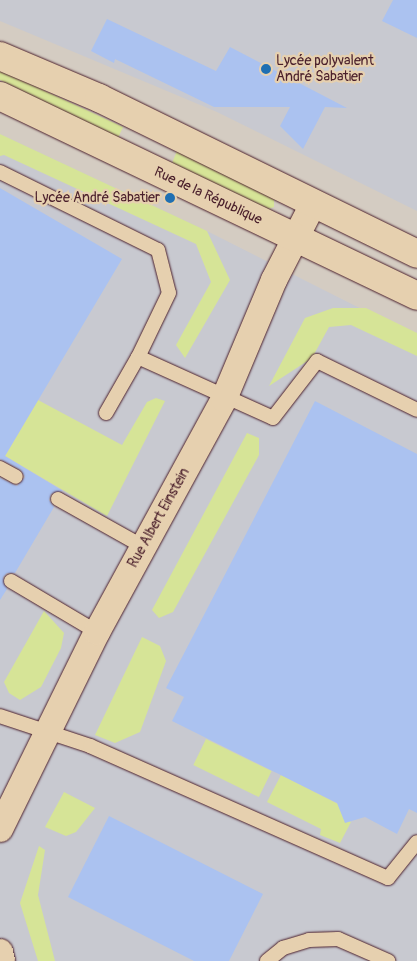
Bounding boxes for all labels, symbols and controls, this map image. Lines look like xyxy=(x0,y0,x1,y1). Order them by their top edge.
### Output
place label: Lycée polyvalent André Sabatier xyxy=(276,53,374,85)
marker: Lycée polyvalent André Sabatier xyxy=(260,63,272,75)
street label: Rue de la République xyxy=(151,164,265,228)
place label: Lycée André Sabatier xyxy=(35,190,160,206)
marker: Lycée André Sabatier xyxy=(164,192,176,204)
street label: Rue Albert Einstein xyxy=(125,465,193,571)

